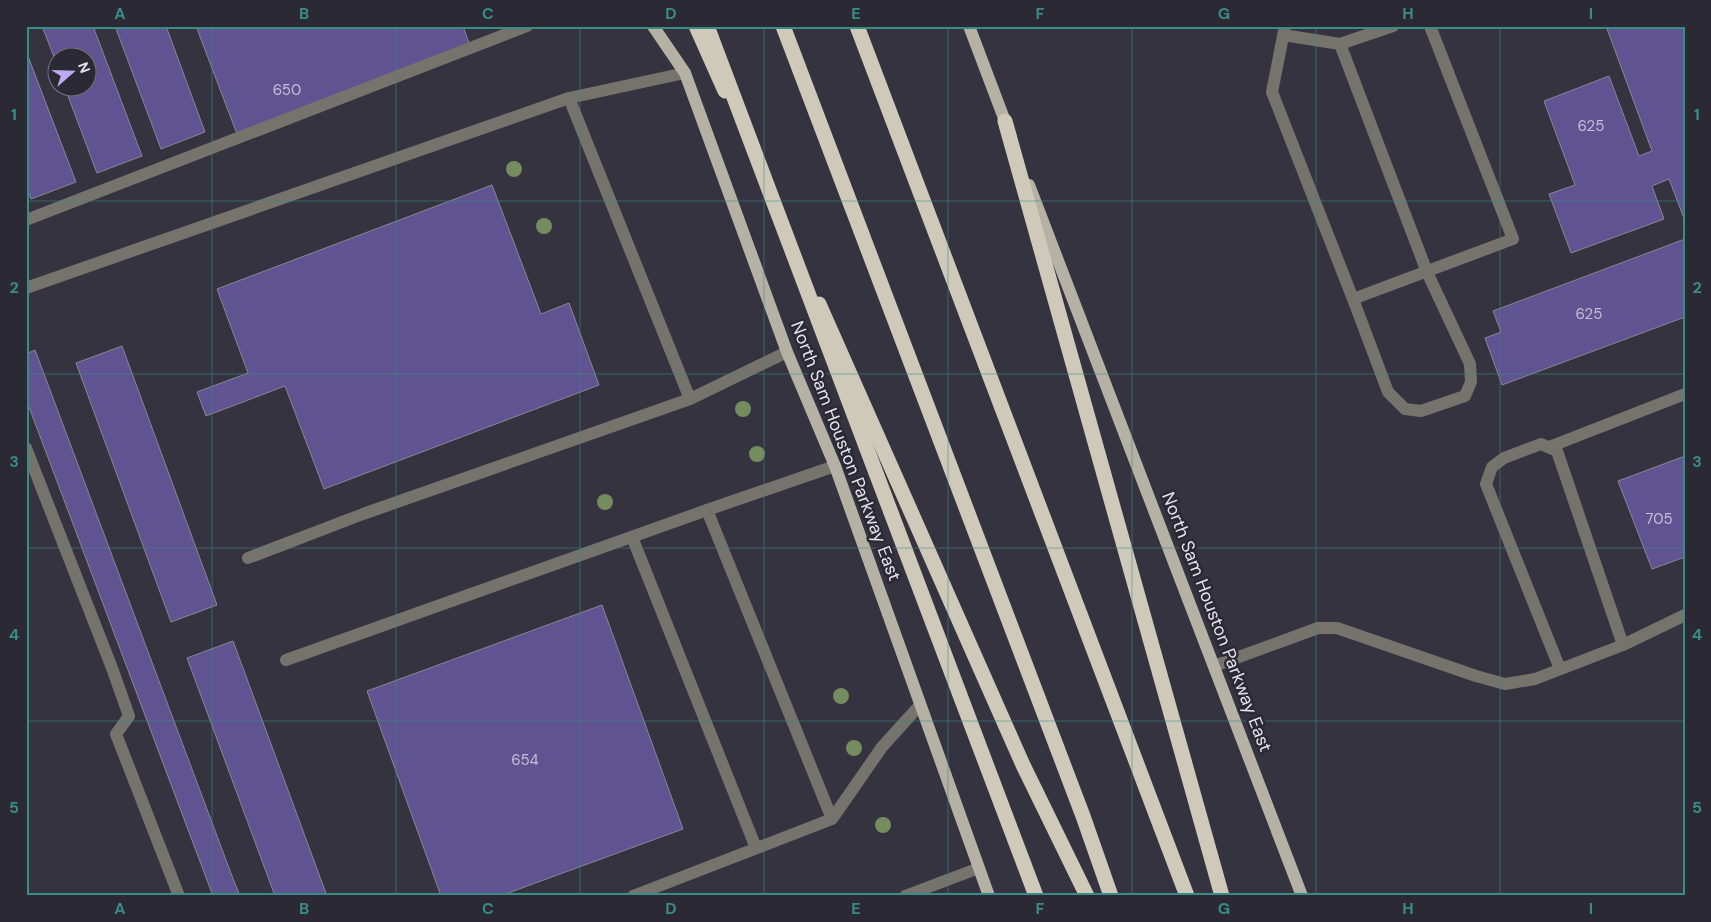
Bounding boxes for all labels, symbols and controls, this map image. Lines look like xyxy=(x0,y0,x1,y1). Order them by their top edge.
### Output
text: A xyxy=(114,3,126,24)
text: B xyxy=(299,3,309,24)
text: C xyxy=(482,3,494,24)
text: D xyxy=(665,3,677,24)
text: E xyxy=(851,3,861,24)
text: F xyxy=(1036,3,1045,24)
text: G xyxy=(1218,3,1230,24)
text: H xyxy=(1402,3,1414,24)
text: I xyxy=(1589,3,1593,24)
north arrow xyxy=(48,48,98,98)
text: N xyxy=(74,60,94,75)
house number: 650 xyxy=(273,80,301,100)
text: 1 xyxy=(11,104,17,125)
text: 1 xyxy=(1694,104,1700,125)
house number: 625 xyxy=(1578,116,1604,136)
text: 2 xyxy=(9,277,19,298)
text: 2 xyxy=(1692,277,1702,298)
house number: 625 xyxy=(1576,304,1602,324)
street label: North Sam Houston Parkway East xyxy=(785,318,907,584)
text: 3 xyxy=(9,451,19,472)
text: 3 xyxy=(1692,451,1702,472)
street label: North Sam Houston Parkway East xyxy=(1156,489,1278,755)
house number: 705 xyxy=(1645,509,1673,529)
text: 4 xyxy=(9,624,19,645)
text: 4 xyxy=(1692,624,1702,645)
house number: 654 xyxy=(511,750,539,770)
text: 5 xyxy=(9,797,19,818)
text: 5 xyxy=(1692,797,1702,818)
text: A xyxy=(114,898,126,919)
text: B xyxy=(299,898,309,919)
text: C xyxy=(482,898,494,919)
text: D xyxy=(665,898,677,919)
text: E xyxy=(851,898,861,919)
text: F xyxy=(1036,898,1045,919)
text: G xyxy=(1218,898,1230,919)
text: H xyxy=(1402,898,1414,919)
text: I xyxy=(1589,898,1593,919)

